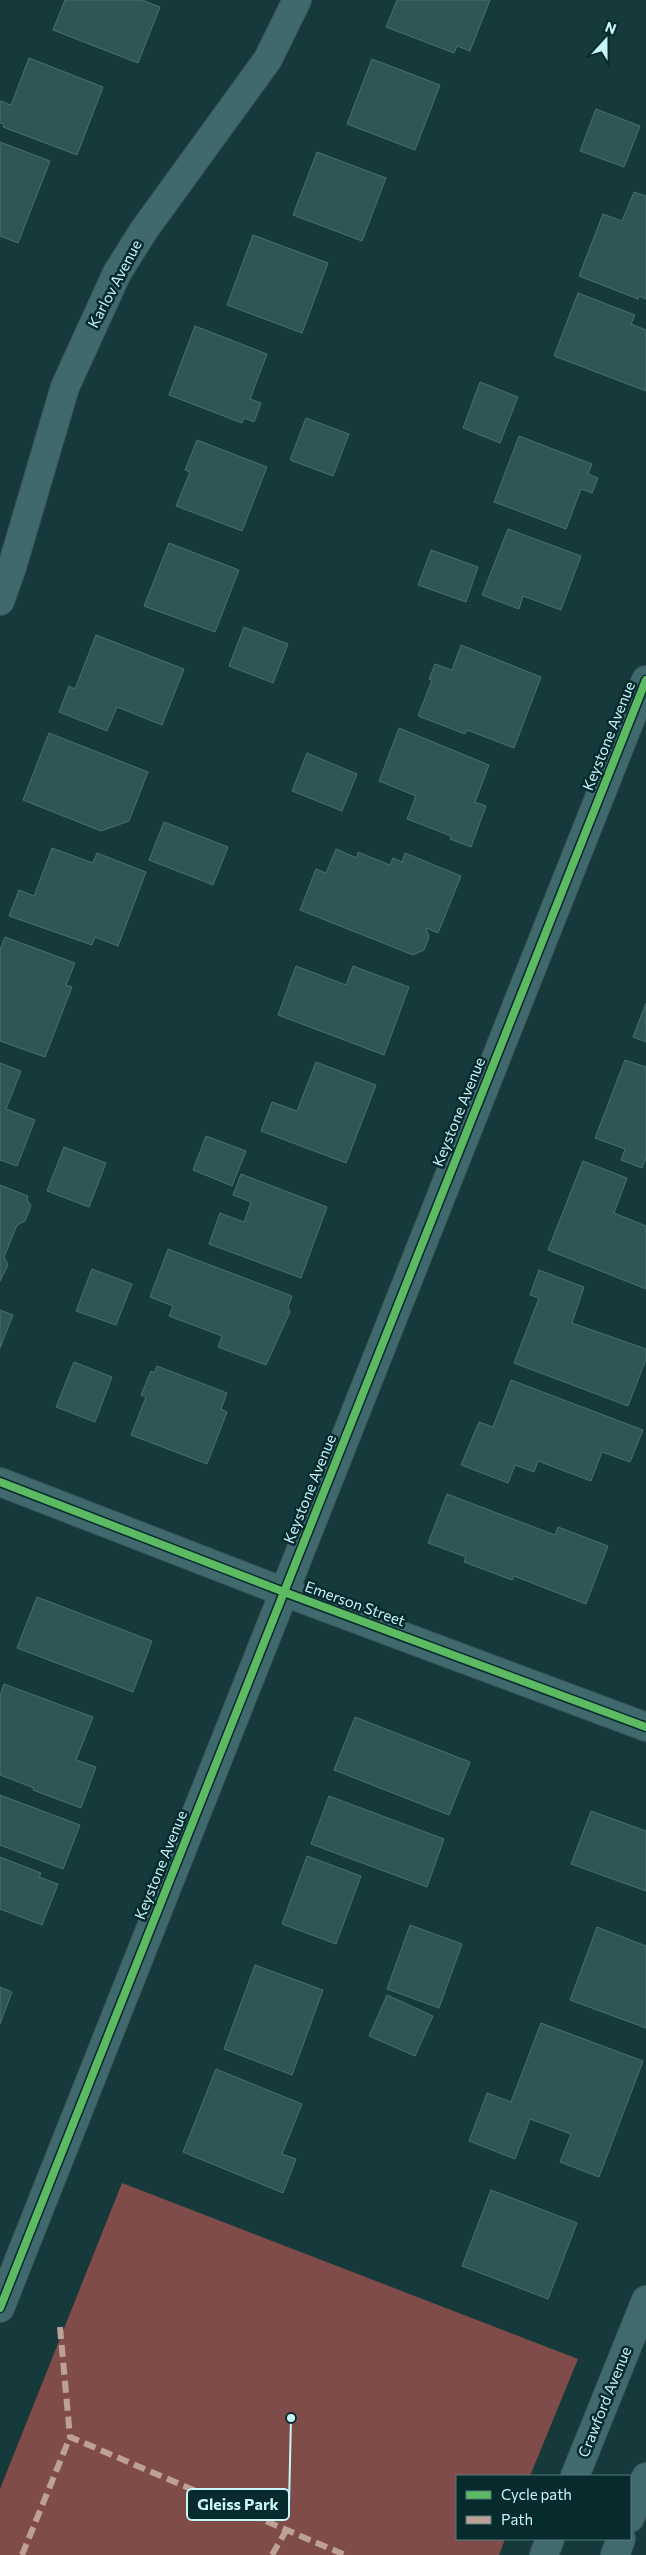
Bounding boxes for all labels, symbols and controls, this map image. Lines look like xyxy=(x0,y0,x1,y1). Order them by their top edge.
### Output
north arrow xyxy=(581,15,631,65)
text: N xyxy=(603,18,619,37)
street label: Karlov Avenue xyxy=(83,236,145,331)
street label: Keystone Avenue xyxy=(578,678,638,793)
street label: Keystone Avenue xyxy=(428,1054,488,1169)
street label: Keystone Avenue xyxy=(279,1431,339,1546)
street label: Emerson Street xyxy=(303,1577,408,1630)
street label: Keystone Avenue xyxy=(130,1807,190,1922)
street label: Crawford Avenue xyxy=(574,2344,634,2460)
legend xyxy=(456,2475,631,2540)
text: Cycle path xyxy=(501,2485,572,2503)
callout: Gleiss Park xyxy=(187,2489,289,2520)
text: Gleiss Park xyxy=(197,2494,280,2513)
text: Path xyxy=(501,2510,533,2528)

